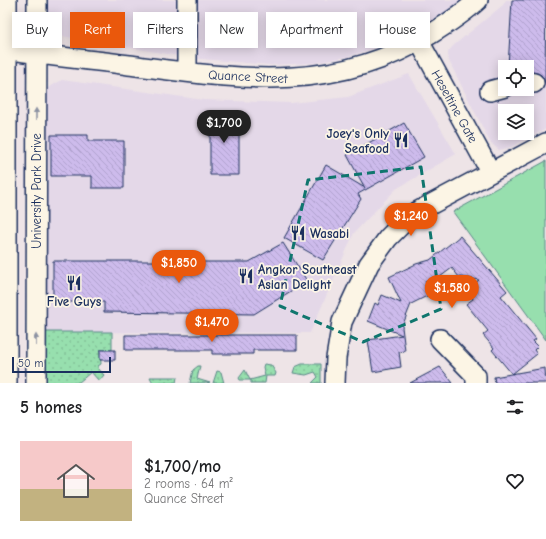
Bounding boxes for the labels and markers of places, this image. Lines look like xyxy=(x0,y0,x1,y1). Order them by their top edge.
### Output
pin: $1,700 xyxy=(191,110,257,144)
place label: Joey's Only Seafood xyxy=(327,126,389,156)
restaurant icon: Joey's Only Seafood xyxy=(392,131,410,149)
pin: $1,240 xyxy=(378,203,444,237)
restaurant icon: Wasabi xyxy=(289,224,307,242)
place label: Wasabi xyxy=(310,226,349,241)
pin: $1,850 xyxy=(146,250,212,284)
place label: Angkor Southeast Asian Delight xyxy=(258,262,357,292)
restaurant icon: Angkor Southeast Asian Delight xyxy=(237,267,255,285)
restaurant icon: Five Guys xyxy=(65,274,83,292)
pin: $1,580 xyxy=(419,275,485,309)
place label: Five Guys xyxy=(47,294,102,309)
pin: $1,470 xyxy=(179,309,245,343)

